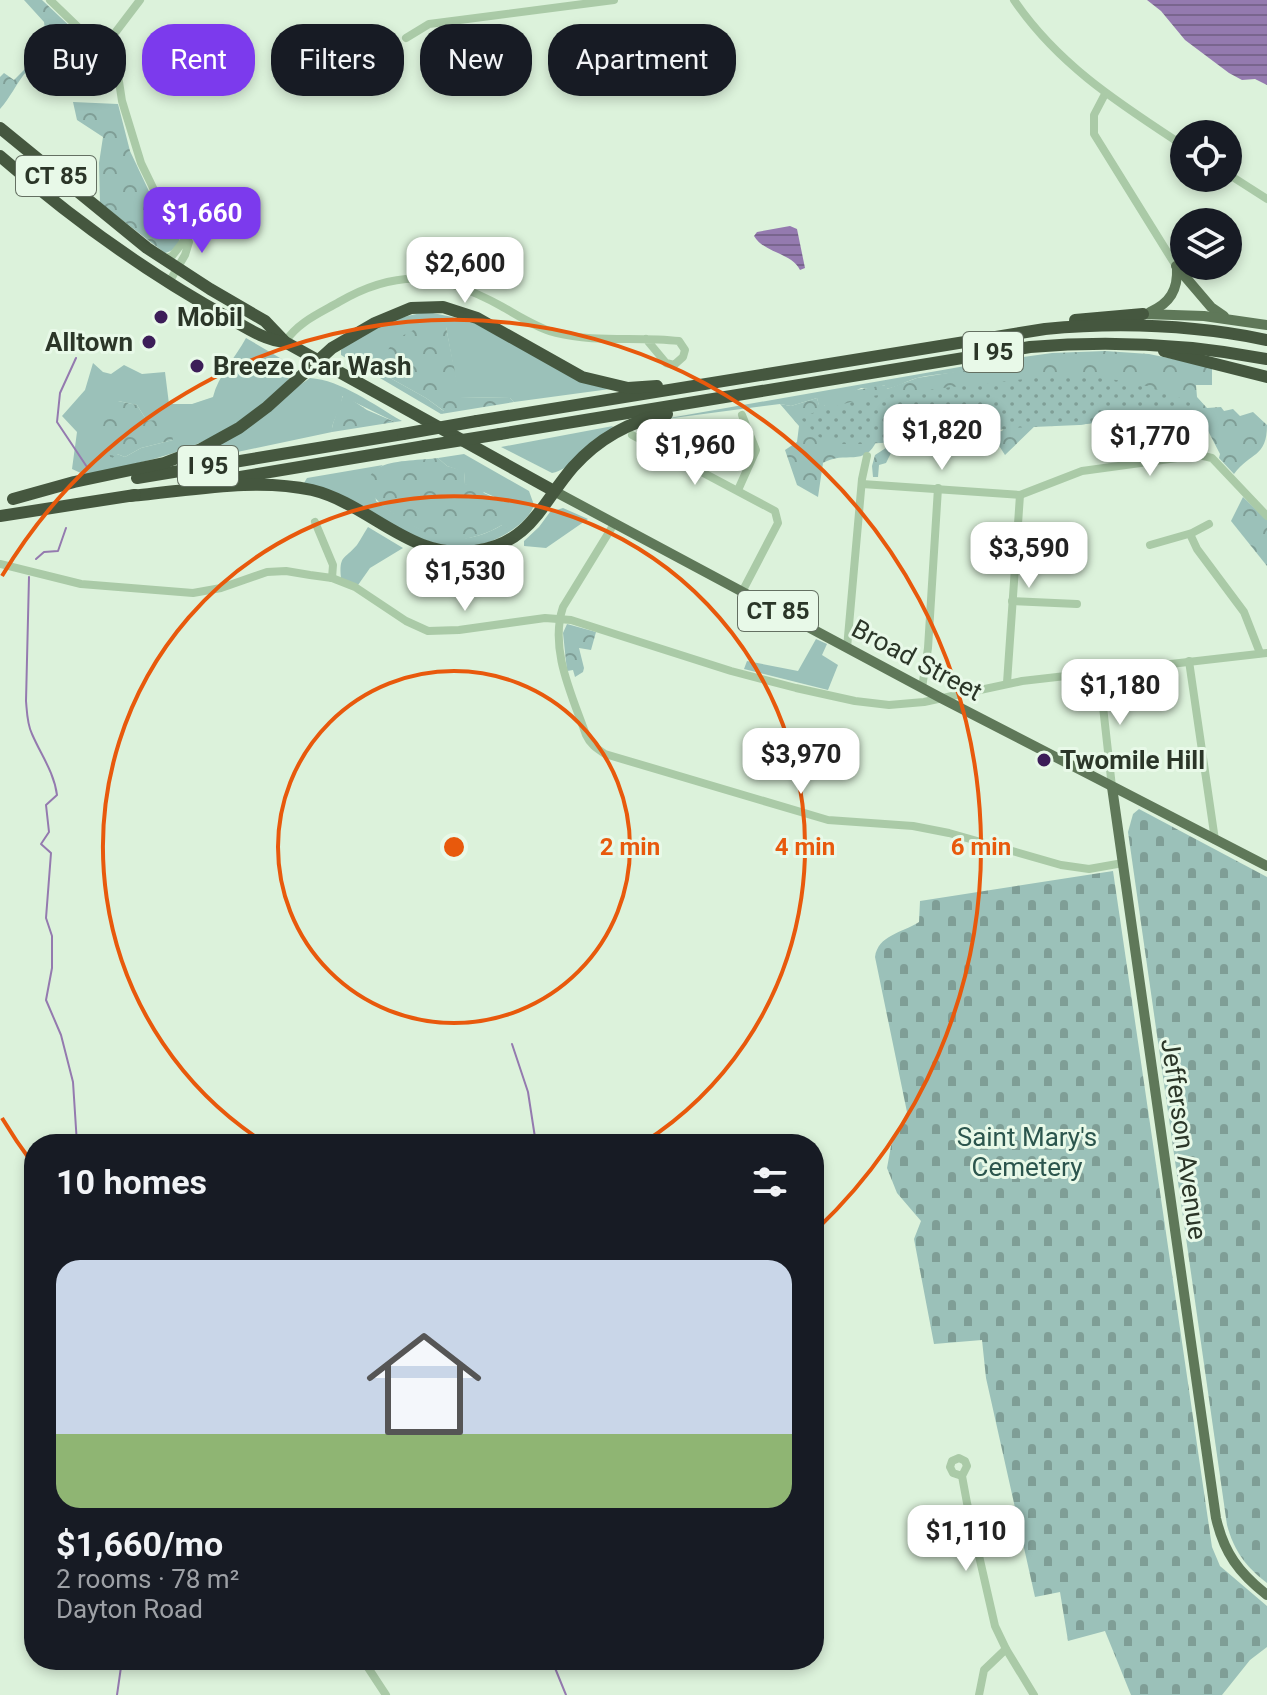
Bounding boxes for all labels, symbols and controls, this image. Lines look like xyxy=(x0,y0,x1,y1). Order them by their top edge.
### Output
chip: Buy xyxy=(24,24,126,96)
chip: Rent xyxy=(142,24,255,96)
chip: Filters xyxy=(271,24,404,96)
chip: New xyxy=(420,24,532,96)
chip: Apartment xyxy=(548,24,736,96)
map controls xyxy=(1170,120,1242,280)
button: locate xyxy=(1170,120,1242,192)
road number: CT 85 xyxy=(16,156,96,196)
pin: $1,660 xyxy=(137,187,267,255)
text: $1,660 xyxy=(162,198,242,228)
button: layers xyxy=(1170,208,1242,280)
pin: $2,600 xyxy=(400,237,530,305)
text: $2,600 xyxy=(425,248,505,278)
place label: Mobil xyxy=(177,302,243,332)
marker: Mobil xyxy=(152,308,170,326)
place label: Alltown xyxy=(45,327,133,357)
road number: I 95 xyxy=(963,332,1023,372)
marker: Alltown xyxy=(140,333,158,351)
place label: Breeze Car Wash xyxy=(213,351,412,381)
marker: Breeze Car Wash xyxy=(188,357,206,375)
pin: $1,820 xyxy=(877,404,1007,472)
pin: $1,770 xyxy=(1085,410,1215,478)
text: $1,820 xyxy=(902,415,982,445)
pin: $1,960 xyxy=(630,419,760,487)
text: $1,770 xyxy=(1110,421,1190,451)
text: $1,960 xyxy=(655,430,735,460)
road number: I 95 xyxy=(178,446,238,486)
pin: $3,590 xyxy=(964,522,1094,590)
text: $3,590 xyxy=(989,533,1069,563)
pin: $1,530 xyxy=(400,545,530,613)
text: $1,530 xyxy=(425,556,505,586)
road number: CT 85 xyxy=(738,591,818,631)
street label: Broad Street xyxy=(847,613,987,707)
pin: $1,180 xyxy=(1055,659,1185,727)
text: $1,180 xyxy=(1080,670,1160,700)
pin: $3,970 xyxy=(736,728,866,796)
text: $3,970 xyxy=(761,739,841,769)
place label: Twomile Hill xyxy=(1060,745,1205,775)
marker: Twomile Hill xyxy=(1035,751,1053,769)
centre of rings xyxy=(440,833,468,861)
text: 2 min xyxy=(600,833,660,861)
text: 4 min xyxy=(775,833,835,861)
text: 6 min xyxy=(951,833,1011,861)
street label: Jefferson Avenue xyxy=(1155,1037,1213,1241)
park label: Saint Mary's Cemetery xyxy=(957,1122,1097,1182)
icon: filters xyxy=(748,1160,792,1204)
text: 10 homes xyxy=(56,1162,207,1202)
icon: home xyxy=(352,1312,496,1456)
pin: $1,110 xyxy=(901,1505,1031,1573)
text: $1,110 xyxy=(926,1516,1006,1546)
text: $1,660/mo xyxy=(56,1524,223,1564)
text: 2 rooms · 78 m² xyxy=(56,1564,239,1594)
text: Dayton Road xyxy=(56,1594,203,1624)

